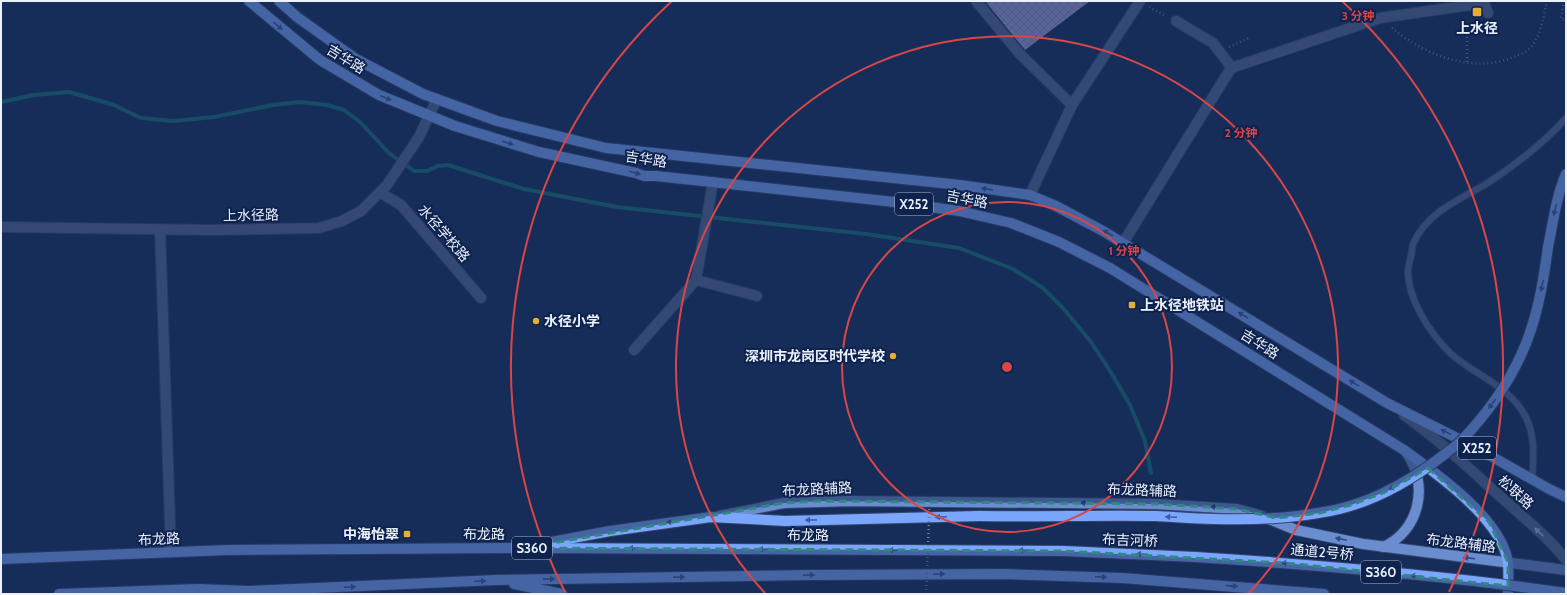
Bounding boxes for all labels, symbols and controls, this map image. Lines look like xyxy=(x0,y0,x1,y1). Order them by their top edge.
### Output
marker: 上水径 xyxy=(1471,6,1483,18)
text: 3 分钟 xyxy=(1341,8,1375,23)
place label: 上水径 xyxy=(1456,19,1498,37)
one-way arrow xyxy=(273,22,284,31)
street label: 吉华路 xyxy=(323,40,369,78)
one-way arrow xyxy=(381,95,392,101)
text: 2 分钟 xyxy=(1224,125,1258,140)
one-way arrow xyxy=(503,140,515,146)
street label: 吉华路 xyxy=(624,147,668,171)
one-way arrow xyxy=(629,170,641,176)
street label: 吉华路 xyxy=(945,186,989,212)
one-way arrow xyxy=(981,186,993,192)
road number: X252 xyxy=(895,193,933,215)
street label: 水径学校路 xyxy=(414,201,474,265)
one-way arrow xyxy=(1552,204,1558,216)
street label: 上水径路 xyxy=(223,206,279,224)
one-way arrow xyxy=(1102,230,1114,237)
text: 1 分钟 xyxy=(1108,243,1140,258)
one-way arrow xyxy=(1539,279,1545,292)
place label: 上水径地铁站 xyxy=(1140,296,1224,314)
marker: 上水径地铁站 xyxy=(1127,300,1137,310)
place label: 水径小学 xyxy=(544,312,600,330)
one-way arrow xyxy=(1237,312,1249,319)
marker: 水径小学 xyxy=(531,316,541,326)
street label: 吉华路 xyxy=(1237,325,1283,363)
place label: 深圳市龙岗区时代学校 xyxy=(745,347,885,365)
marker: 深圳市龙岗区时代学校 xyxy=(888,351,898,361)
centre of rings xyxy=(1000,360,1014,374)
one-way arrow xyxy=(1348,379,1360,386)
one-way arrow xyxy=(1488,399,1496,409)
one-way arrow xyxy=(1440,428,1451,435)
road number: X252 xyxy=(1458,437,1496,459)
street label: 松联路 xyxy=(1494,471,1538,513)
street label: 布龙路辅路 xyxy=(782,478,852,500)
street label: 布龙路辅路 xyxy=(1107,480,1177,500)
one-way arrow xyxy=(1388,484,1400,491)
one-way arrow xyxy=(1079,500,1092,506)
one-way arrow xyxy=(1209,504,1222,511)
one-way arrow xyxy=(934,514,947,520)
one-way arrow xyxy=(1164,514,1177,520)
one-way arrow xyxy=(805,517,817,524)
one-way arrow xyxy=(666,519,679,526)
place label: 中海怡翠 xyxy=(343,525,399,543)
street label: 布龙路 xyxy=(463,525,505,543)
street label: 布龙路 xyxy=(787,526,829,544)
one-way arrow xyxy=(1534,527,1544,537)
street label: 布龙路 xyxy=(138,529,180,549)
marker: 中海怡翠 xyxy=(402,529,412,539)
street label: 布吉河桥 xyxy=(1102,530,1158,550)
street label: 布龙路辅路 xyxy=(1425,530,1497,556)
one-way arrow xyxy=(1334,536,1347,542)
road number: S360 xyxy=(512,537,552,559)
street label: 通道2号桥 xyxy=(1290,540,1354,564)
one-way arrow xyxy=(627,545,640,551)
one-way arrow xyxy=(757,546,770,552)
one-way arrow xyxy=(887,547,900,553)
one-way arrow xyxy=(1018,547,1030,554)
one-way arrow xyxy=(1136,551,1148,558)
one-way arrow xyxy=(1463,555,1475,561)
one-way arrow xyxy=(1281,560,1293,567)
road number: S360 xyxy=(1361,561,1401,583)
one-way arrow xyxy=(933,571,946,577)
one-way arrow xyxy=(803,572,816,578)
one-way arrow xyxy=(1410,572,1422,579)
one-way arrow xyxy=(1095,573,1107,580)
one-way arrow xyxy=(673,574,686,580)
one-way arrow xyxy=(543,576,556,582)
one-way arrow xyxy=(474,578,487,584)
one-way arrow xyxy=(1226,582,1238,589)
one-way arrow xyxy=(344,583,356,590)

